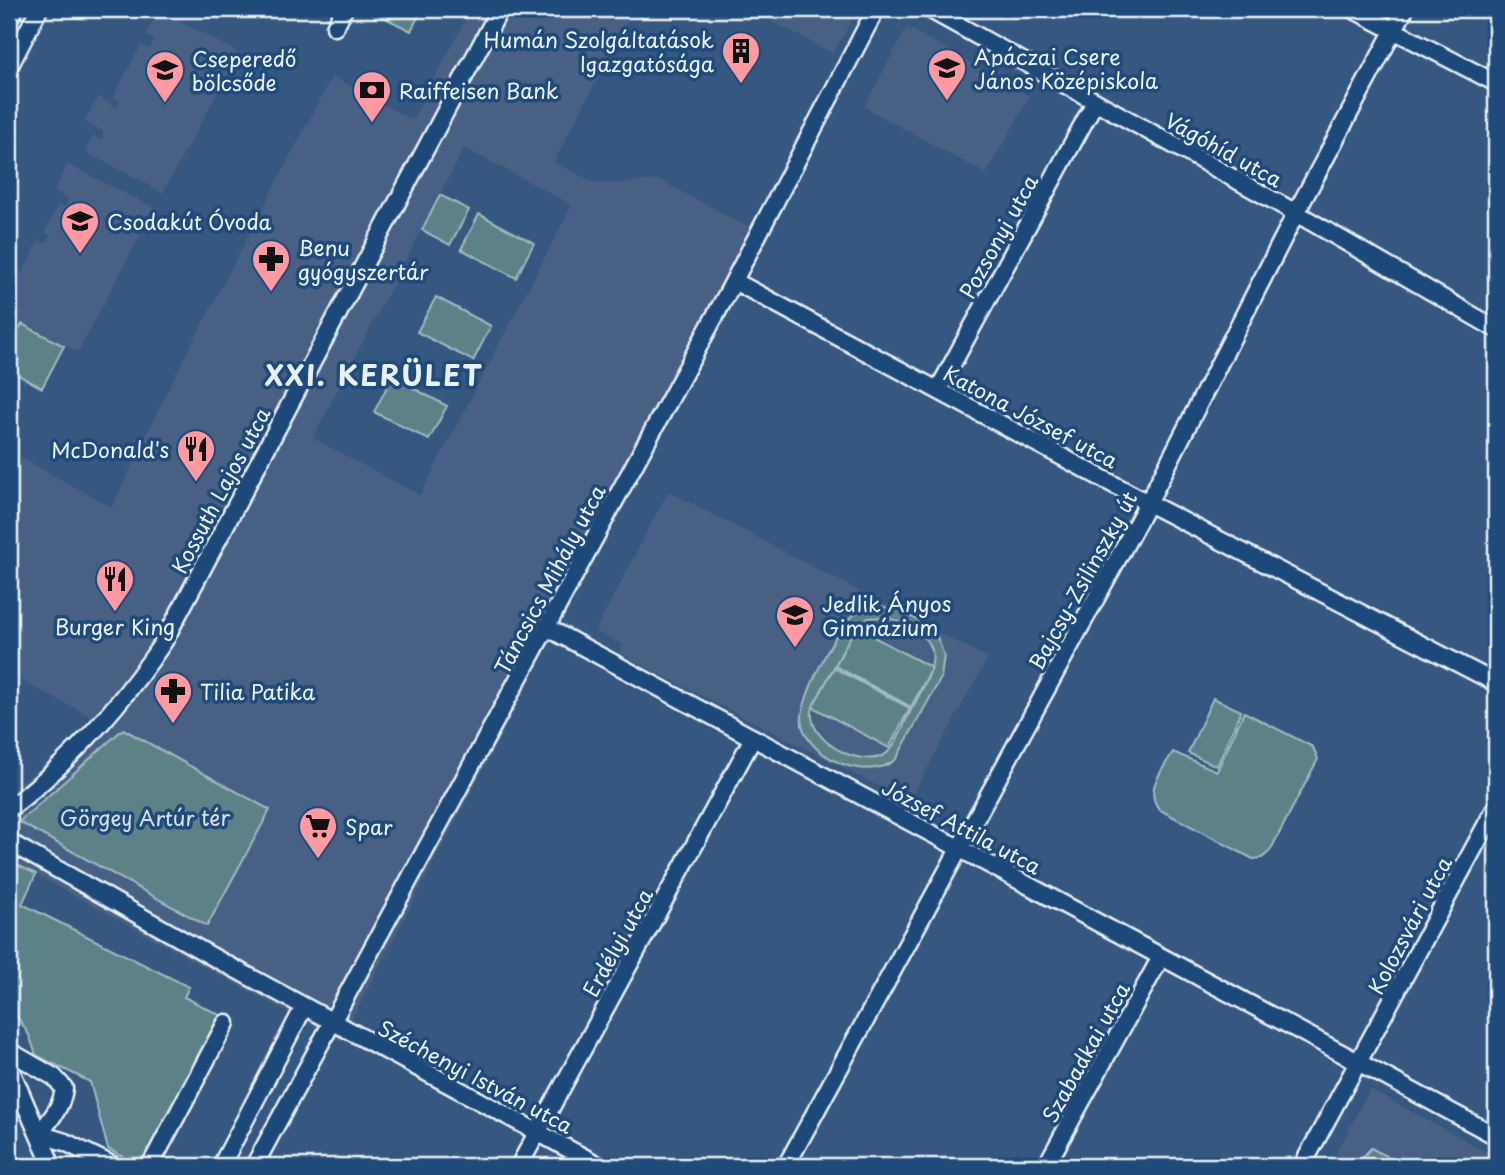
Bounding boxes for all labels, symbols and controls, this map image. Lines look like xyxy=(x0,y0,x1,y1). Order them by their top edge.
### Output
place label: Humán Szolgáltatások Igazgatósága xyxy=(484,23,715,79)
building icon: Humán Szolgáltatások Igazgatósága xyxy=(720,30,762,85)
place label: Apáczai Csere János Középiskola xyxy=(974,40,1158,96)
place label: Cseperedő bölcsőde xyxy=(192,42,297,98)
school or university icon: Apáczai Csere János Középiskola xyxy=(926,47,968,102)
school or university icon: Cseperedő bölcsőde xyxy=(144,49,186,104)
bank icon: Raiffeisen Bank xyxy=(351,69,393,124)
place label: Raiffeisen Bank xyxy=(399,74,559,106)
street label: Vágóhíd utca xyxy=(1160,104,1288,194)
street label: Pozsonyi utca xyxy=(951,168,1045,304)
school or university icon: Csodakút Óvoda xyxy=(59,200,101,255)
place label: Csodakút Óvoda xyxy=(107,205,272,237)
place label: Benu gyógyszertár xyxy=(298,231,429,287)
pharmacy icon: Benu gyógyszertár xyxy=(250,238,292,293)
district label: XXI. KERÜLET xyxy=(264,353,483,396)
street label: Katona József utca xyxy=(938,356,1124,476)
street label: Kossuth Lajos utca xyxy=(163,401,277,579)
restaurant icon: McDonald's xyxy=(175,428,217,483)
place label: McDonald's xyxy=(51,433,169,465)
street label: Táncsics Mihály utca xyxy=(485,478,613,680)
street label: Bajcsy-Zsilinszky út xyxy=(1020,485,1144,675)
restaurant icon: Burger King xyxy=(94,558,136,613)
place label: Jedlik Ányos Gimnázium xyxy=(822,587,951,643)
school or university icon: Jedlik Ányos Gimnázium xyxy=(774,594,816,649)
place label: Burger King xyxy=(55,610,175,642)
pharmacy icon: Tilia Patika xyxy=(152,670,194,725)
place label: Tilia Patika xyxy=(200,675,316,707)
street label: József Attila utca xyxy=(877,770,1047,882)
park label: Görgey Artúr tér xyxy=(60,801,231,833)
supermarket icon: Spar xyxy=(297,805,339,860)
place label: Spar xyxy=(345,810,393,842)
street label: Kolozsvári utca xyxy=(1359,850,1459,1000)
street label: Erdélyi utca xyxy=(574,882,660,1002)
street label: Szabadkai utca xyxy=(1033,976,1137,1128)
street label: Széchenyi István utca xyxy=(373,1011,579,1141)

